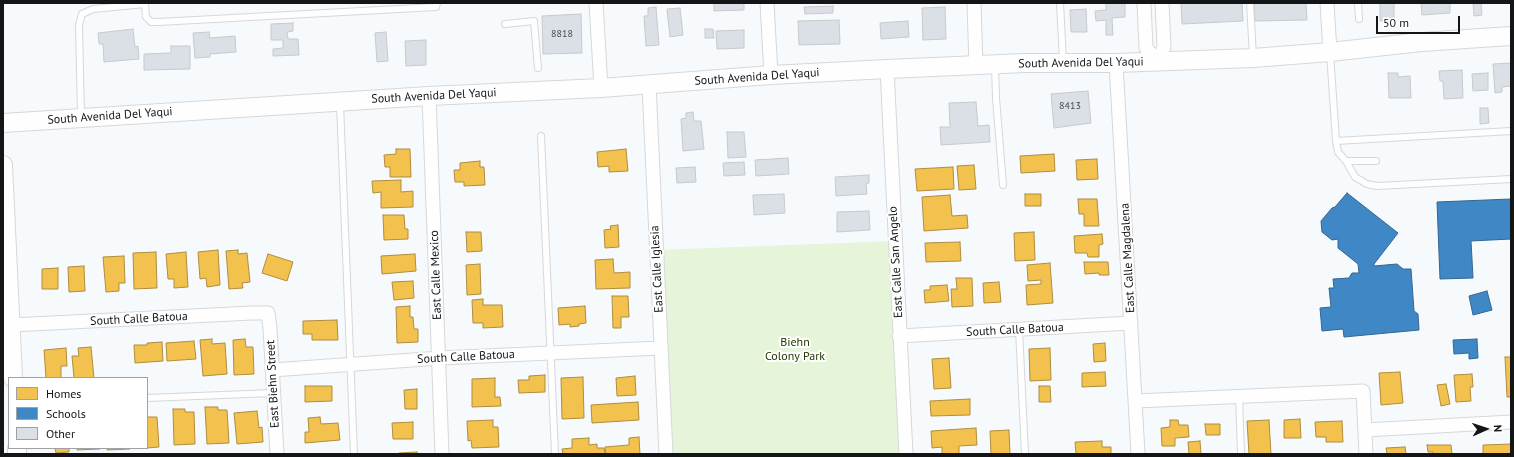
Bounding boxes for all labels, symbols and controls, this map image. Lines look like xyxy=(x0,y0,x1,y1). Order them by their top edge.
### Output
scale bar xyxy=(1378,8,1462,34)
text: 50 m xyxy=(1383,15,1409,30)
house number: 8818 xyxy=(551,28,573,40)
street label: South Avenida Del Yaqui xyxy=(1018,55,1144,71)
street label: South Avenida Del Yaqui xyxy=(694,65,820,89)
street label: South Avenida Del Yaqui xyxy=(371,86,497,106)
house number: 8413 xyxy=(1059,100,1081,112)
street label: South Avenida Del Yaqui xyxy=(47,104,173,128)
street label: East Calle Magdalena xyxy=(1118,203,1138,313)
street label: East Calle San Angelo xyxy=(886,206,906,318)
street label: East Calle Iglesia xyxy=(648,225,666,313)
street label: East Calle Mexico xyxy=(427,230,445,320)
street label: South Calle Batoua xyxy=(90,309,188,329)
street label: South Calle Batoua xyxy=(966,320,1064,340)
park label: Biehn Colony Park xyxy=(765,336,825,364)
street label: East Biehn Street xyxy=(264,340,282,428)
street label: South Calle Batoua xyxy=(417,347,515,367)
legend xyxy=(8,377,148,449)
text: Homes xyxy=(46,386,81,401)
text: Schools xyxy=(46,406,86,421)
north arrow xyxy=(1466,409,1506,449)
text: N xyxy=(1491,424,1505,432)
text: Other xyxy=(46,426,75,441)

